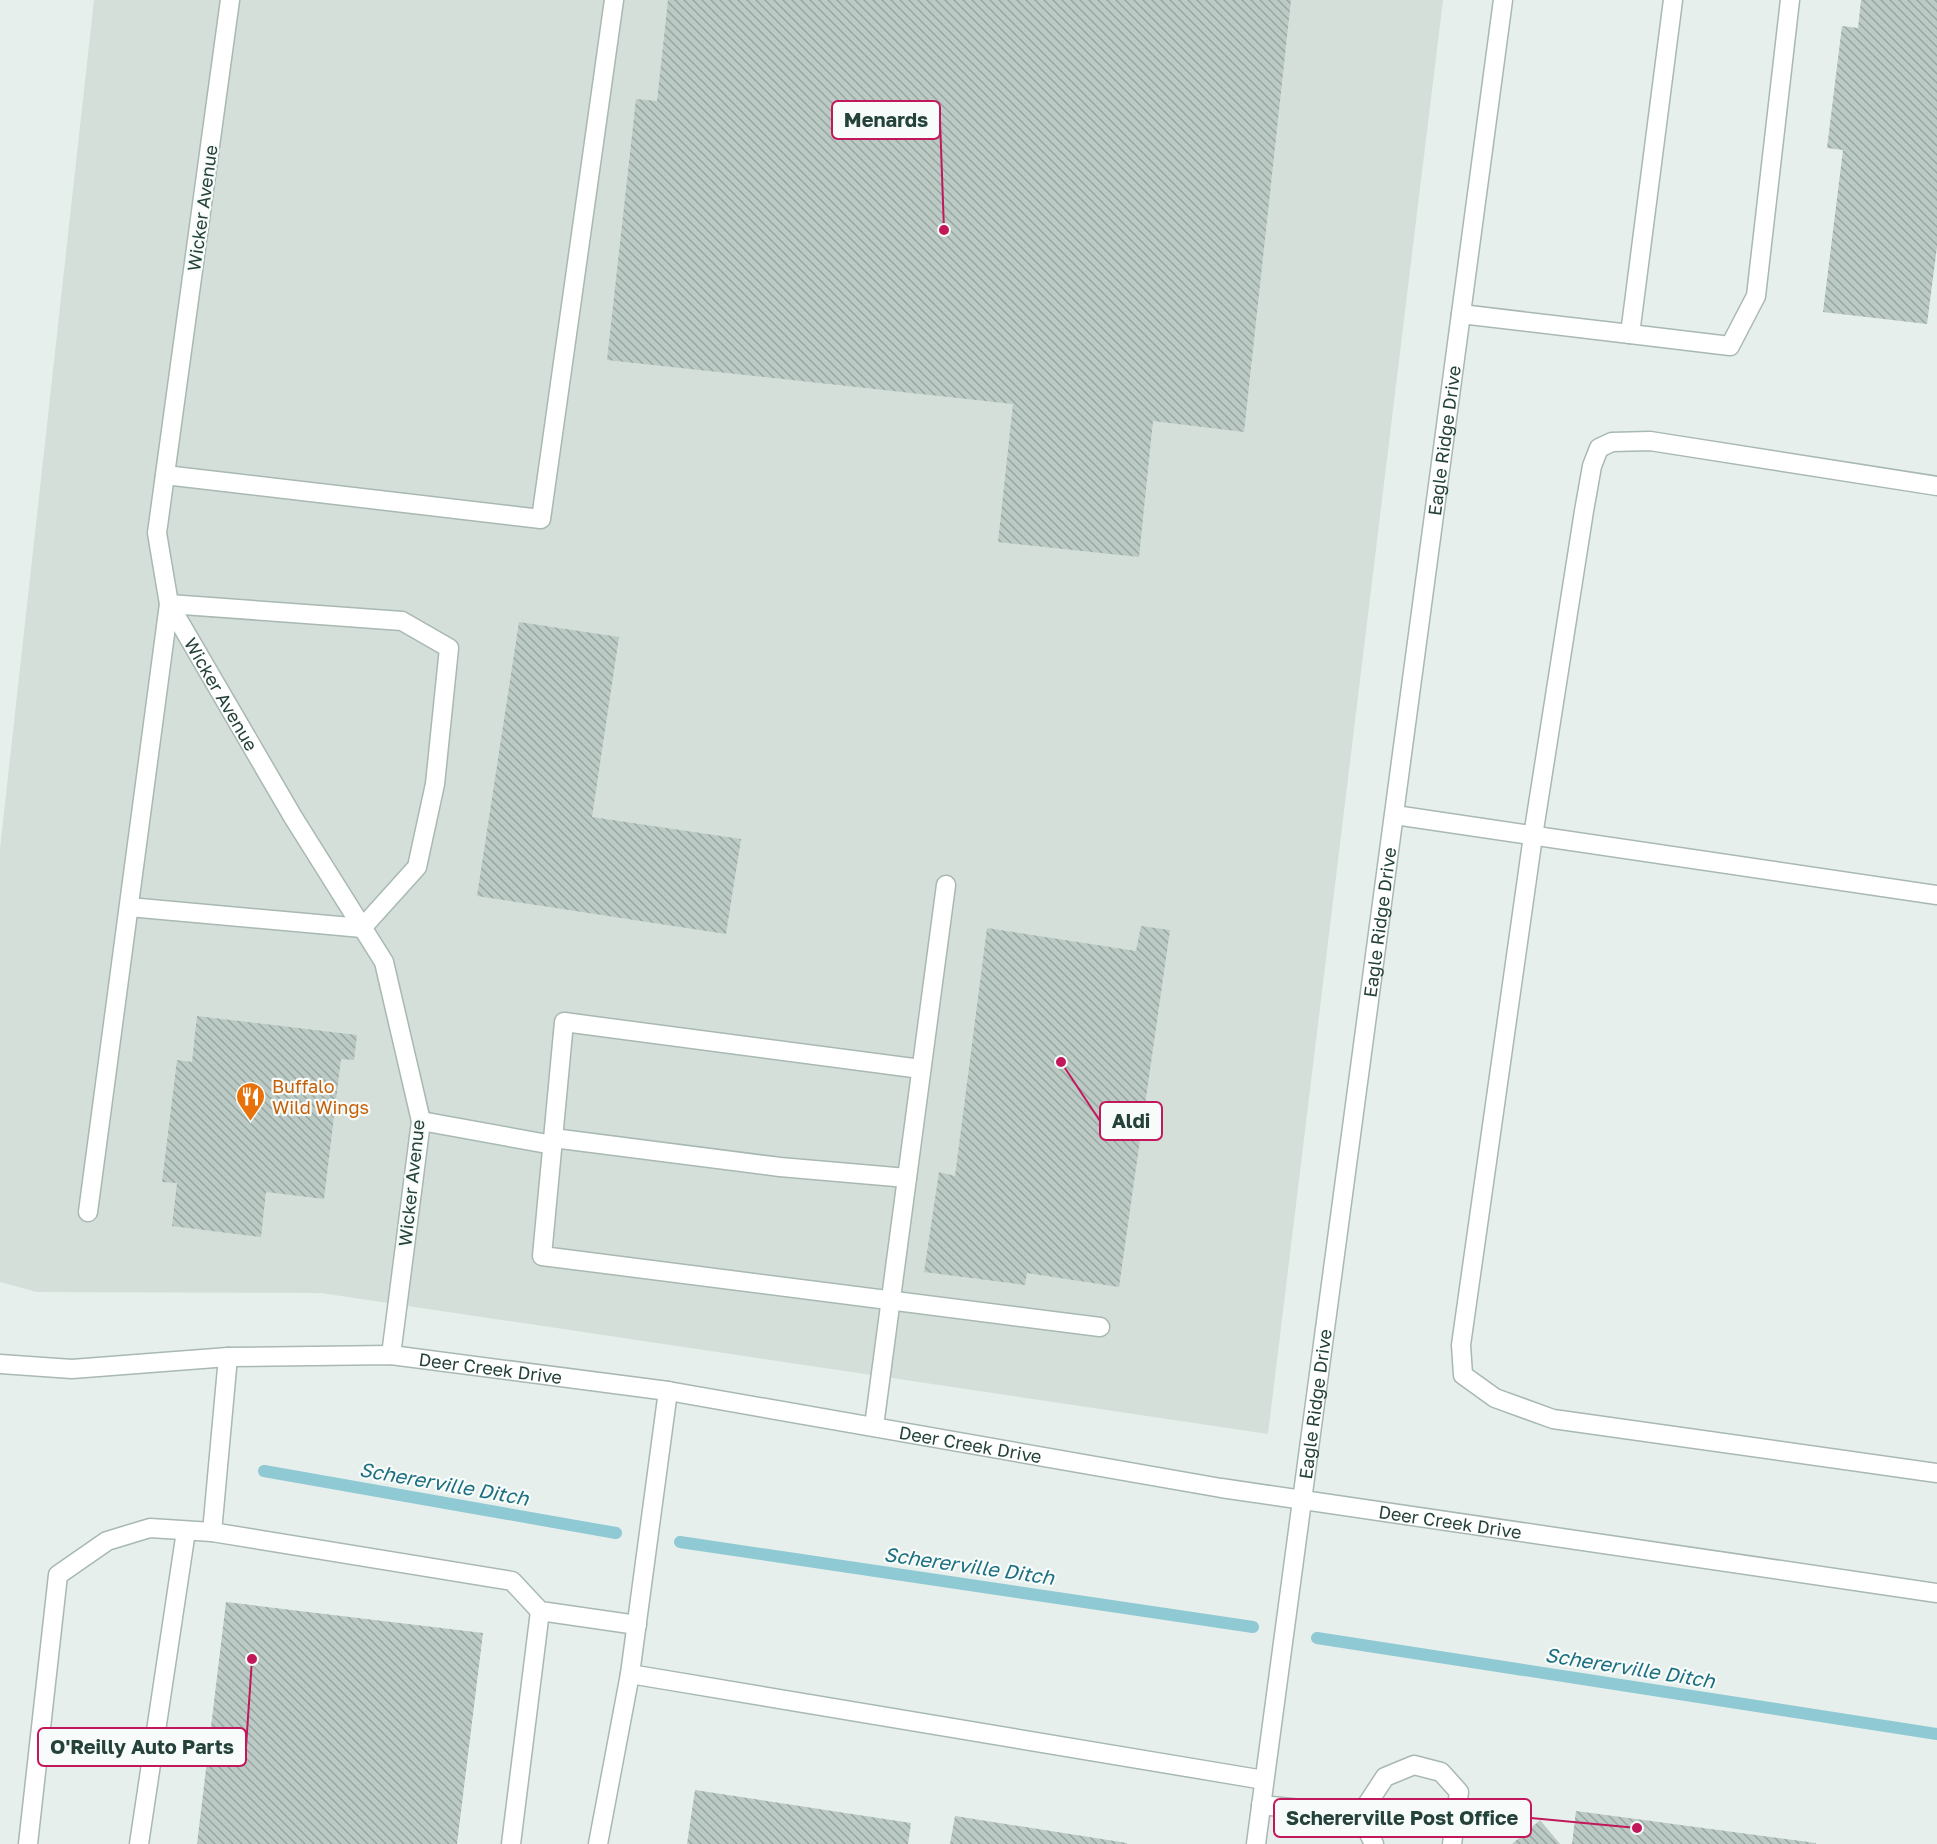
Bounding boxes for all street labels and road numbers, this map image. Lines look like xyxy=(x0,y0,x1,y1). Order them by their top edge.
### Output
street label: Wicker Avenue xyxy=(182,143,222,273)
street label: Eagle Ridge Drive xyxy=(1423,364,1465,517)
street label: Wicker Avenue xyxy=(180,633,263,754)
street label: Eagle Ridge Drive xyxy=(1359,846,1400,999)
street label: Wicker Avenue xyxy=(393,1119,429,1247)
street label: Eagle Ridge Drive xyxy=(1294,1327,1336,1480)
street label: Deer Creek Drive xyxy=(418,1348,564,1388)
street label: Deer Creek Drive xyxy=(897,1421,1043,1467)
street label: Deer Creek Drive xyxy=(1377,1500,1523,1543)

